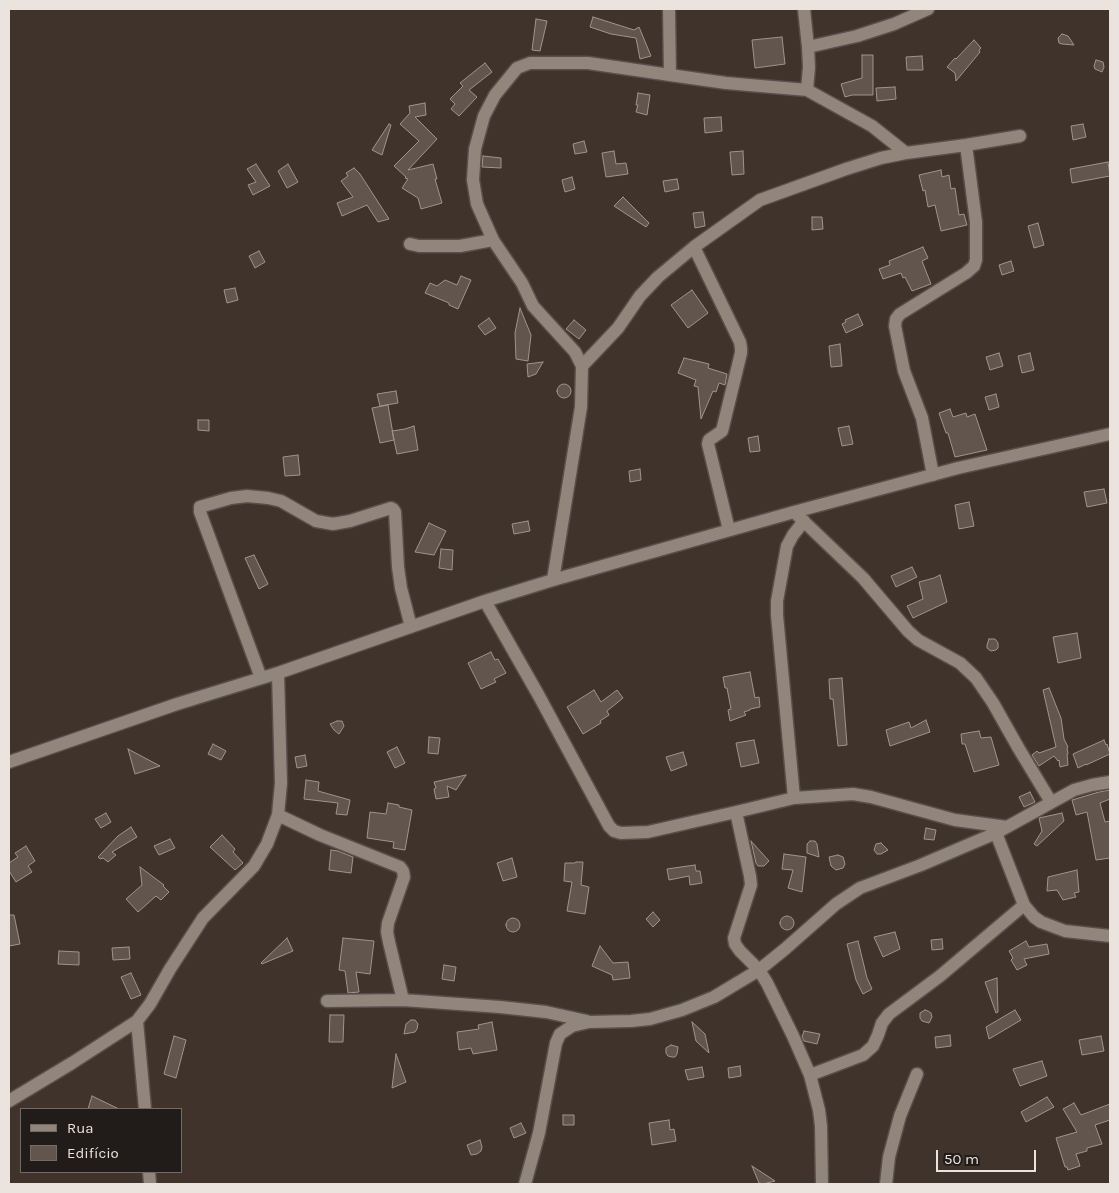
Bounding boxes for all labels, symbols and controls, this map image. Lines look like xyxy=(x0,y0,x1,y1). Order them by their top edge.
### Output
legend xyxy=(20,1108,182,1173)
text: Rua xyxy=(67,1119,94,1137)
scale bar xyxy=(939,1140,1039,1172)
text: Edifício xyxy=(67,1144,119,1162)
text: 50 m xyxy=(944,1150,979,1168)

